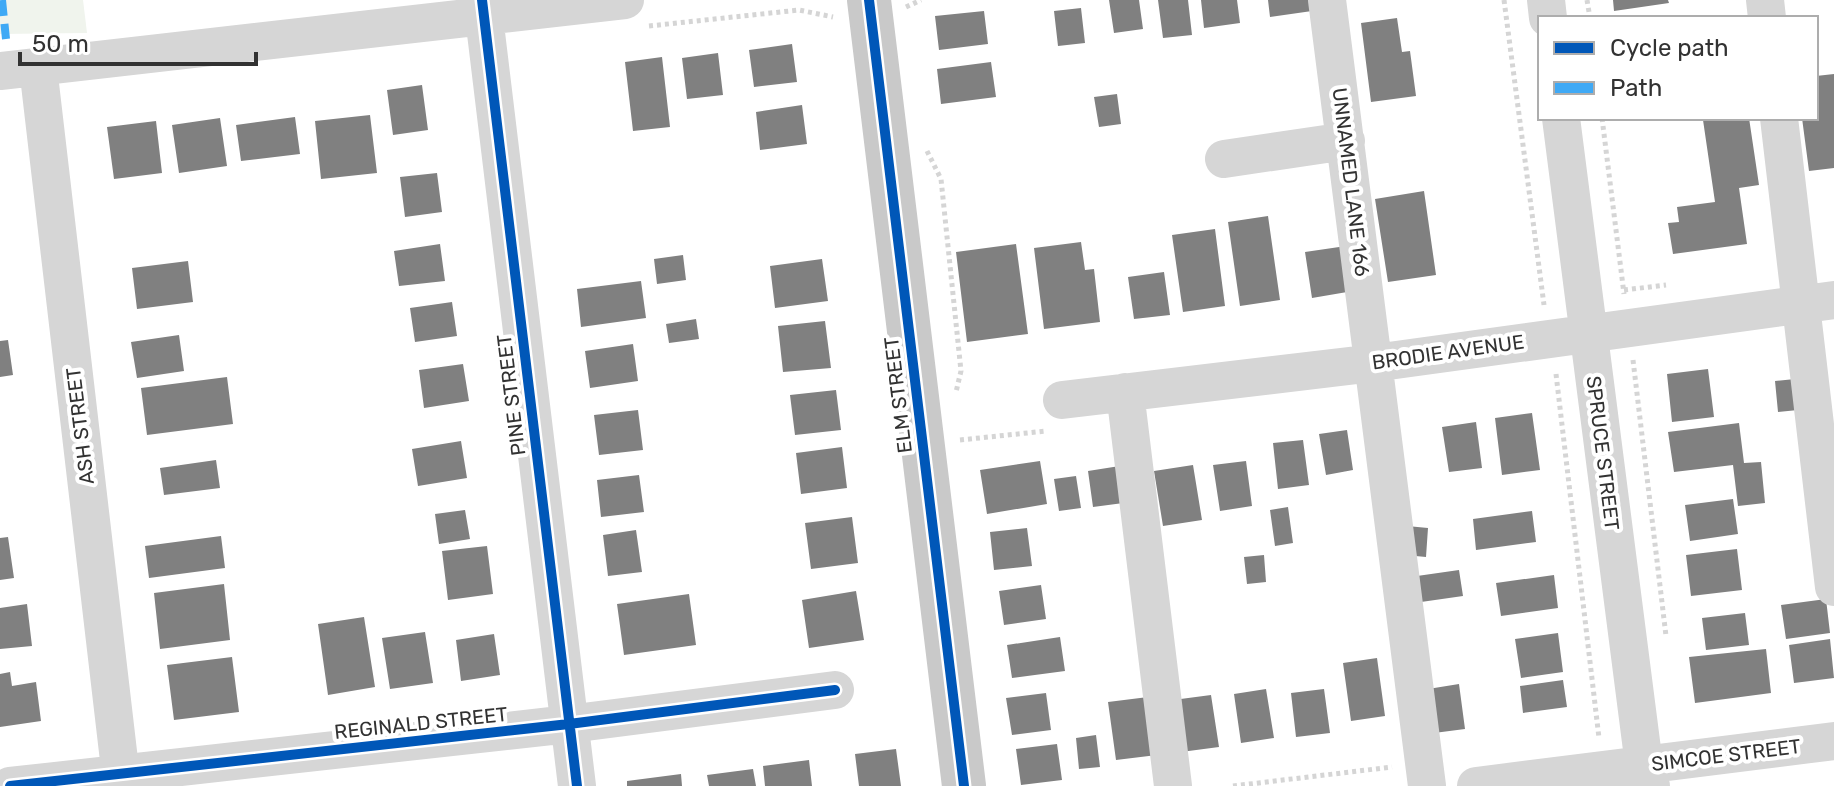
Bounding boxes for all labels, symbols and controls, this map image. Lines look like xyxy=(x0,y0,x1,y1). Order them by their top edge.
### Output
scale bar xyxy=(20,16,256,66)
legend xyxy=(1538,16,1818,120)
text: 50 m xyxy=(32,30,89,58)
text: Cycle path xyxy=(1610,34,1729,62)
text: Path xyxy=(1610,74,1662,102)
street label: UNNAMED LANE 166 xyxy=(1328,86,1374,278)
street label: BRODIE AVENUE xyxy=(1370,329,1526,375)
street label: PINE STREET xyxy=(492,333,530,457)
street label: ELM STREET xyxy=(879,335,917,455)
street label: ASH STREET xyxy=(61,366,99,486)
street label: SPRUCE STREET xyxy=(1582,374,1624,532)
street label: REGINALD STREET xyxy=(333,702,509,744)
street label: SIMCOE STREET xyxy=(1650,734,1803,776)

